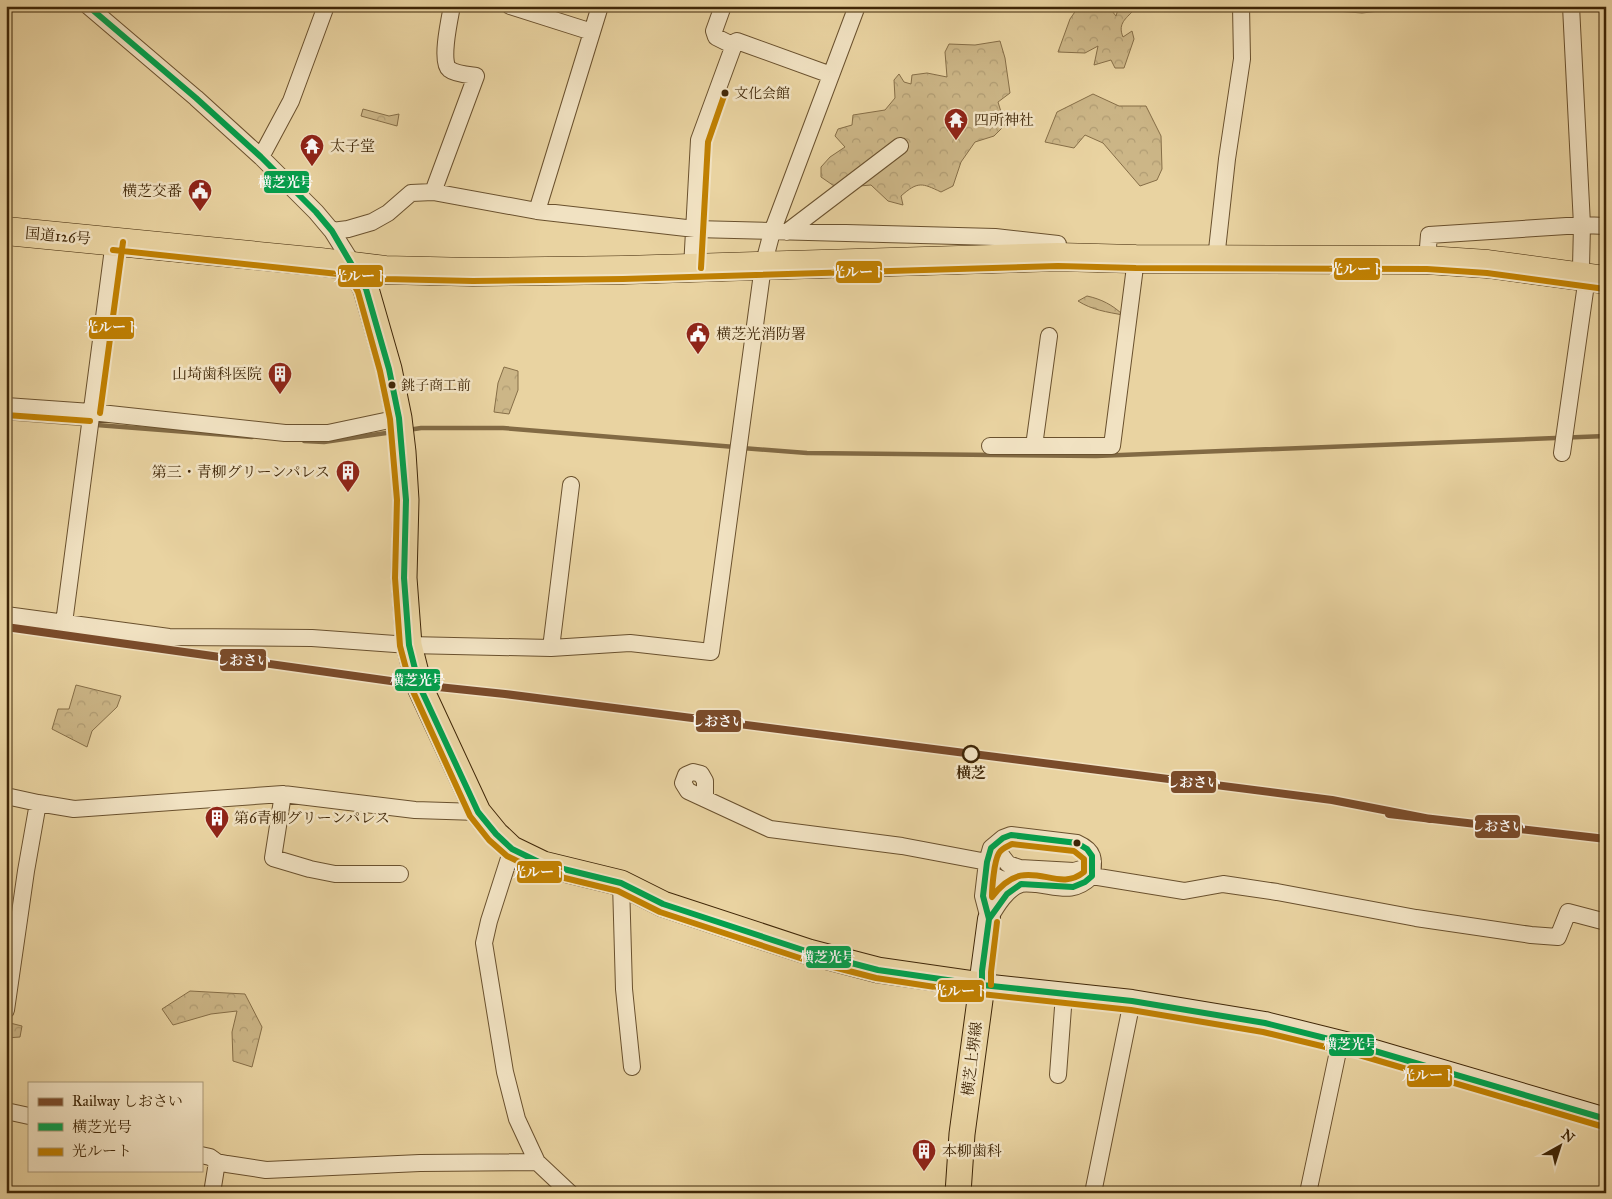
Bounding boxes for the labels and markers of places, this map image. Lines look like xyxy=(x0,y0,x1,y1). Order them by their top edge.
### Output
place label: 文化会館 xyxy=(734,85,790,102)
marker: 文化会館 xyxy=(720,88,730,98)
temple icon: 四所神社 xyxy=(943,107,969,141)
place label: 四所神社 xyxy=(974,111,1034,129)
temple icon: 太子堂 xyxy=(299,133,325,167)
place label: 太子堂 xyxy=(330,137,375,155)
public building icon: 横芝交番 xyxy=(187,178,213,212)
place label: 横芝交番 xyxy=(122,182,182,200)
public building icon: 横芝光消防署 xyxy=(685,321,711,355)
place label: 横芝光消防署 xyxy=(716,325,806,343)
building icon: 山埼歯科医院 xyxy=(267,361,293,395)
place label: 山埼歯科医院 xyxy=(172,365,262,383)
place label: 銚子商工前 xyxy=(401,377,471,394)
marker: 銚子商工前 xyxy=(387,380,397,390)
building icon: 第三・青柳グリーンパレス xyxy=(335,459,361,493)
place label: 第三・青柳グリーンパレス xyxy=(152,463,330,481)
marker: 横芝 xyxy=(962,745,980,763)
place label: 横芝 xyxy=(956,764,986,782)
building icon: 第6青柳グリーンパレス xyxy=(204,805,230,839)
place label: 第6青柳グリーンパレス xyxy=(234,809,390,827)
unlabelled marker xyxy=(1072,838,1082,848)
building icon: 本柳歯科 xyxy=(911,1138,937,1172)
place label: 本柳歯科 xyxy=(942,1142,1002,1160)

